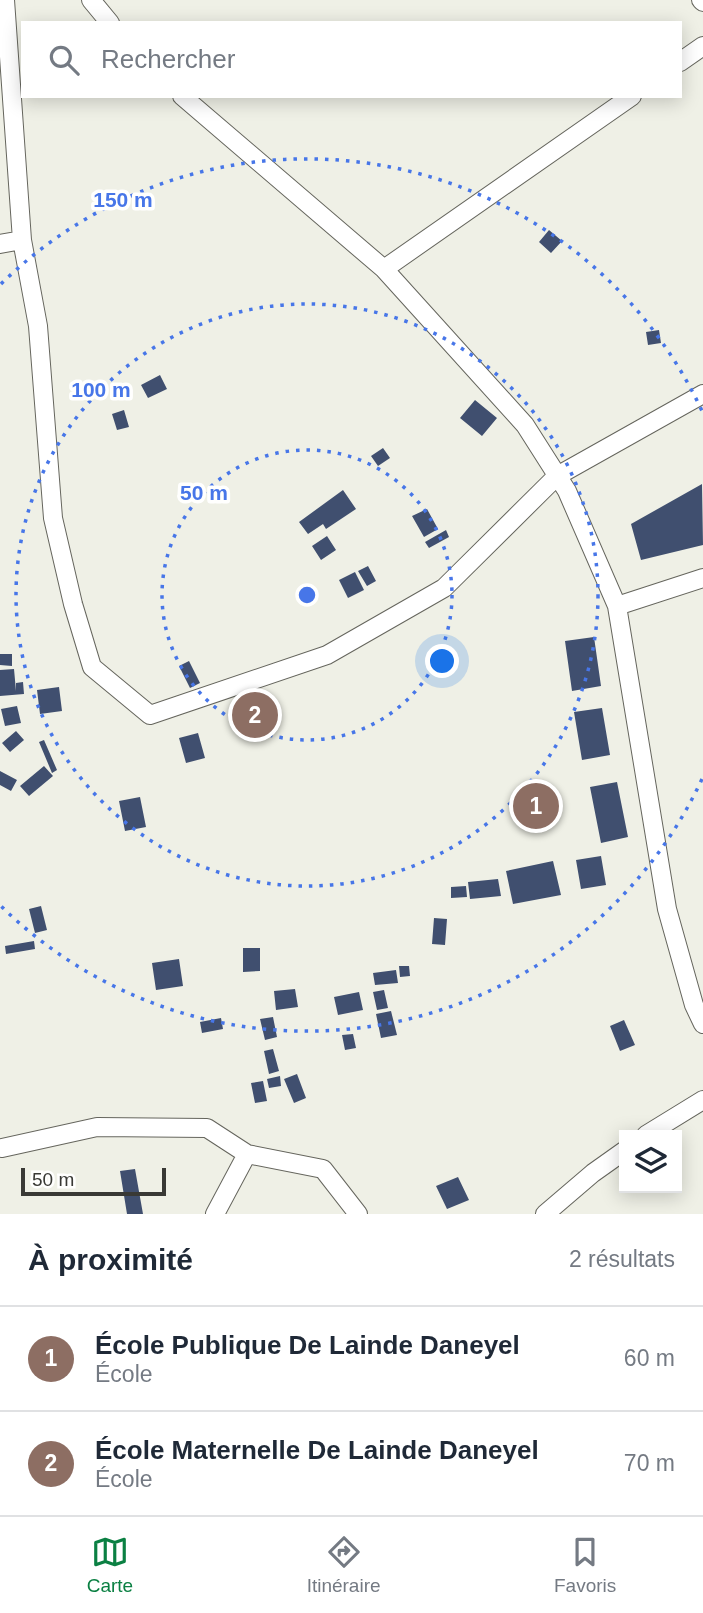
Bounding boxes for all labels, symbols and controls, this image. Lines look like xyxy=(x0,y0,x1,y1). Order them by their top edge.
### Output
search box xyxy=(21,21,682,98)
icon: search xyxy=(45,41,83,79)
text: Rechercher xyxy=(101,44,235,74)
text: 150 m xyxy=(93,188,153,211)
text: 100 m xyxy=(71,378,131,401)
text: 50 m xyxy=(180,481,228,504)
centre of rings xyxy=(295,583,319,607)
your location xyxy=(425,644,459,678)
pin: 2 xyxy=(232,689,278,741)
pin: 1 xyxy=(513,780,559,832)
map controls xyxy=(619,1130,682,1193)
button: layers xyxy=(619,1130,682,1193)
scale bar xyxy=(21,1165,166,1197)
text: 50 m xyxy=(32,1169,74,1190)
text: À proximité xyxy=(28,1243,193,1276)
text: 2 résultats xyxy=(569,1246,675,1272)
text: École Publique De Lainde Daneyel xyxy=(95,1330,520,1360)
text: 1 xyxy=(45,1345,57,1371)
text: 60 m xyxy=(624,1345,675,1371)
text: École xyxy=(95,1361,153,1387)
text: École Maternelle De Lainde Daneyel xyxy=(95,1435,539,1465)
text: 2 xyxy=(45,1450,57,1476)
text: 70 m xyxy=(624,1450,675,1476)
text: École xyxy=(95,1466,153,1492)
tab: Carte xyxy=(87,1533,133,1597)
tab: Itinéraire xyxy=(307,1533,381,1597)
tab: Favoris xyxy=(554,1533,616,1597)

